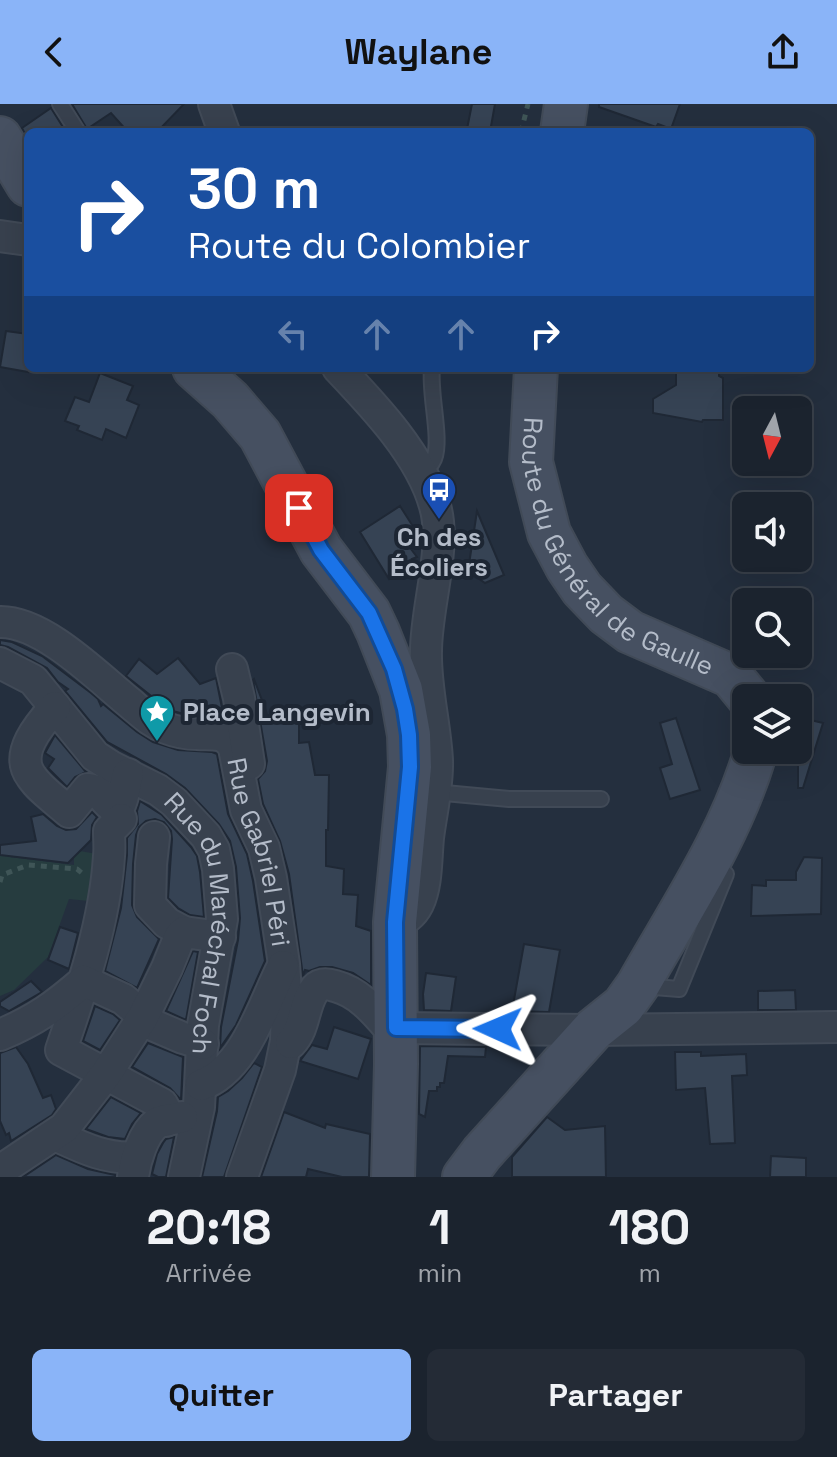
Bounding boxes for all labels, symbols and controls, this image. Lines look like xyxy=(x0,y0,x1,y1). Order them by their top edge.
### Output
text: Waylane xyxy=(345,29,492,75)
icon: back xyxy=(32,30,76,74)
icon: share xyxy=(761,30,805,74)
text: 30 m xyxy=(188,153,320,224)
icon: right xyxy=(56,160,160,264)
text: Route du Colombier xyxy=(188,223,530,269)
icon: left xyxy=(271,312,315,356)
icon: ahead xyxy=(355,312,399,356)
icon: ahead xyxy=(439,312,483,356)
icon: right xyxy=(523,312,567,356)
north arrow xyxy=(732,396,812,476)
map controls xyxy=(732,396,812,764)
street label: Route du Général de Gaulle xyxy=(514,416,719,683)
bus stop icon: Ch des Écoliers xyxy=(420,471,458,521)
pin xyxy=(265,474,333,542)
icon: arrive xyxy=(277,486,321,530)
button: sound xyxy=(732,492,812,572)
place label: Ch des Écoliers xyxy=(390,520,488,584)
button: search xyxy=(732,588,812,668)
button: layers xyxy=(732,684,812,764)
place icon: Place Langevin xyxy=(138,693,176,743)
place label: Place Langevin xyxy=(183,695,371,729)
street label: Rue Gabriel Péri xyxy=(219,755,298,949)
street label: Rue du Maréchal Foch xyxy=(157,785,239,1055)
position arrow xyxy=(456,987,540,1071)
text: 20:18 xyxy=(147,1197,271,1258)
text: 1 xyxy=(429,1197,451,1258)
text: 180 xyxy=(609,1197,690,1258)
text: Arrivée xyxy=(165,1256,252,1290)
text: min xyxy=(418,1256,462,1290)
text: m xyxy=(638,1256,661,1290)
button: Quitter xyxy=(32,1349,411,1441)
button: Partager xyxy=(427,1349,805,1441)

